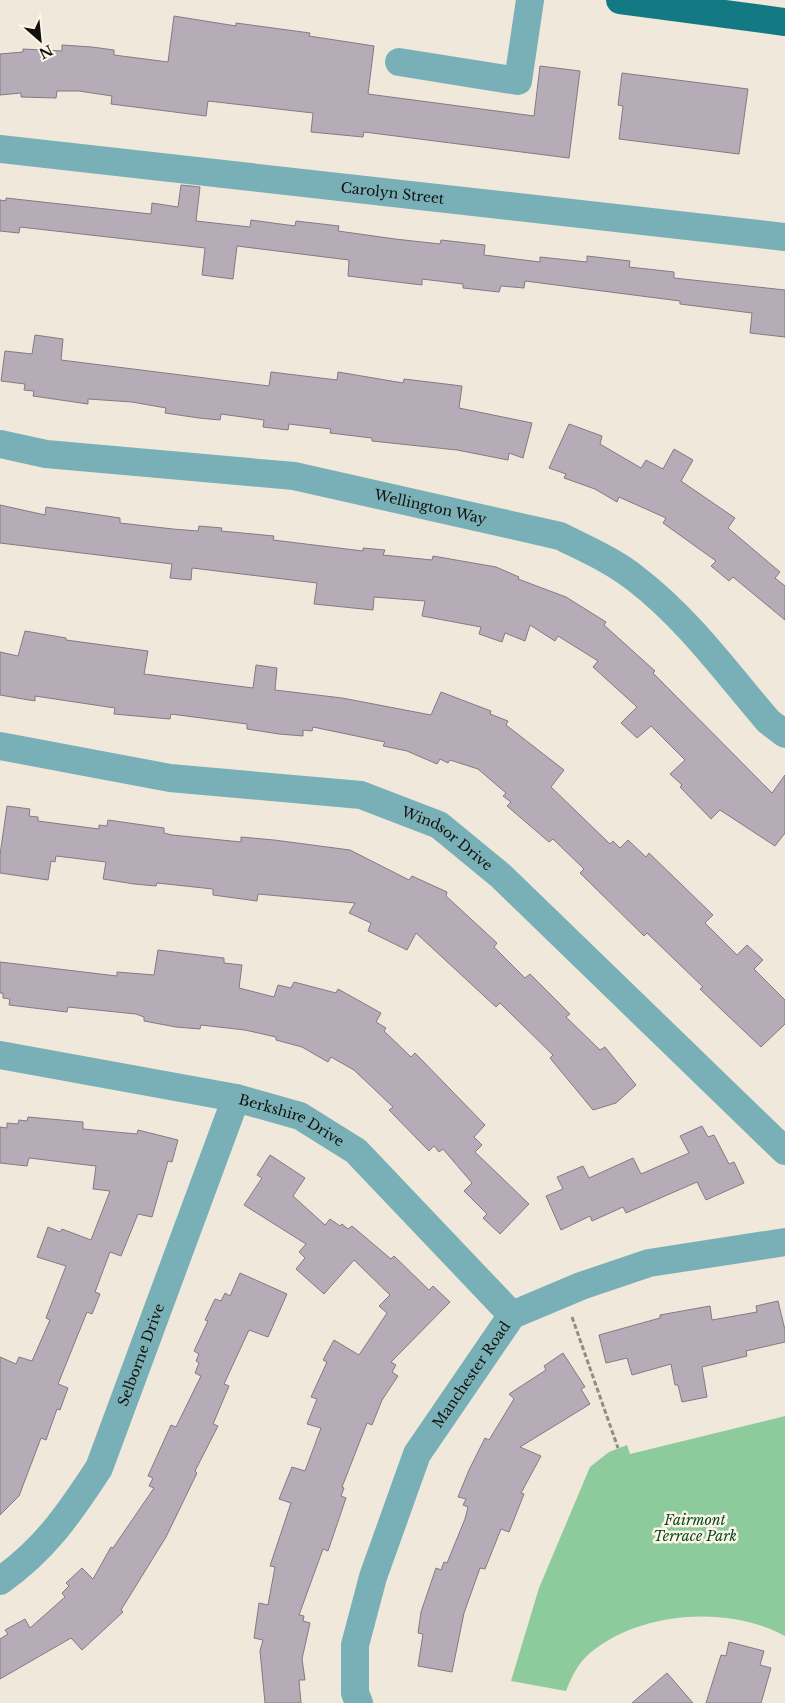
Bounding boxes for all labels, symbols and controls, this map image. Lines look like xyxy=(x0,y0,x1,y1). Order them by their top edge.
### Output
north arrow xyxy=(15,15,65,65)
text: N xyxy=(36,41,56,63)
street label: Carolyn Street xyxy=(340,178,446,208)
street label: Wellington Way xyxy=(372,485,488,528)
street label: Windsor Drive xyxy=(398,802,496,874)
street label: Berkshire Drive xyxy=(237,1090,348,1150)
street label: Selborne Drive xyxy=(114,1301,168,1409)
street label: Manchester Road xyxy=(429,1317,514,1431)
park label: Fairmont Terrace Park xyxy=(653,1511,737,1545)

